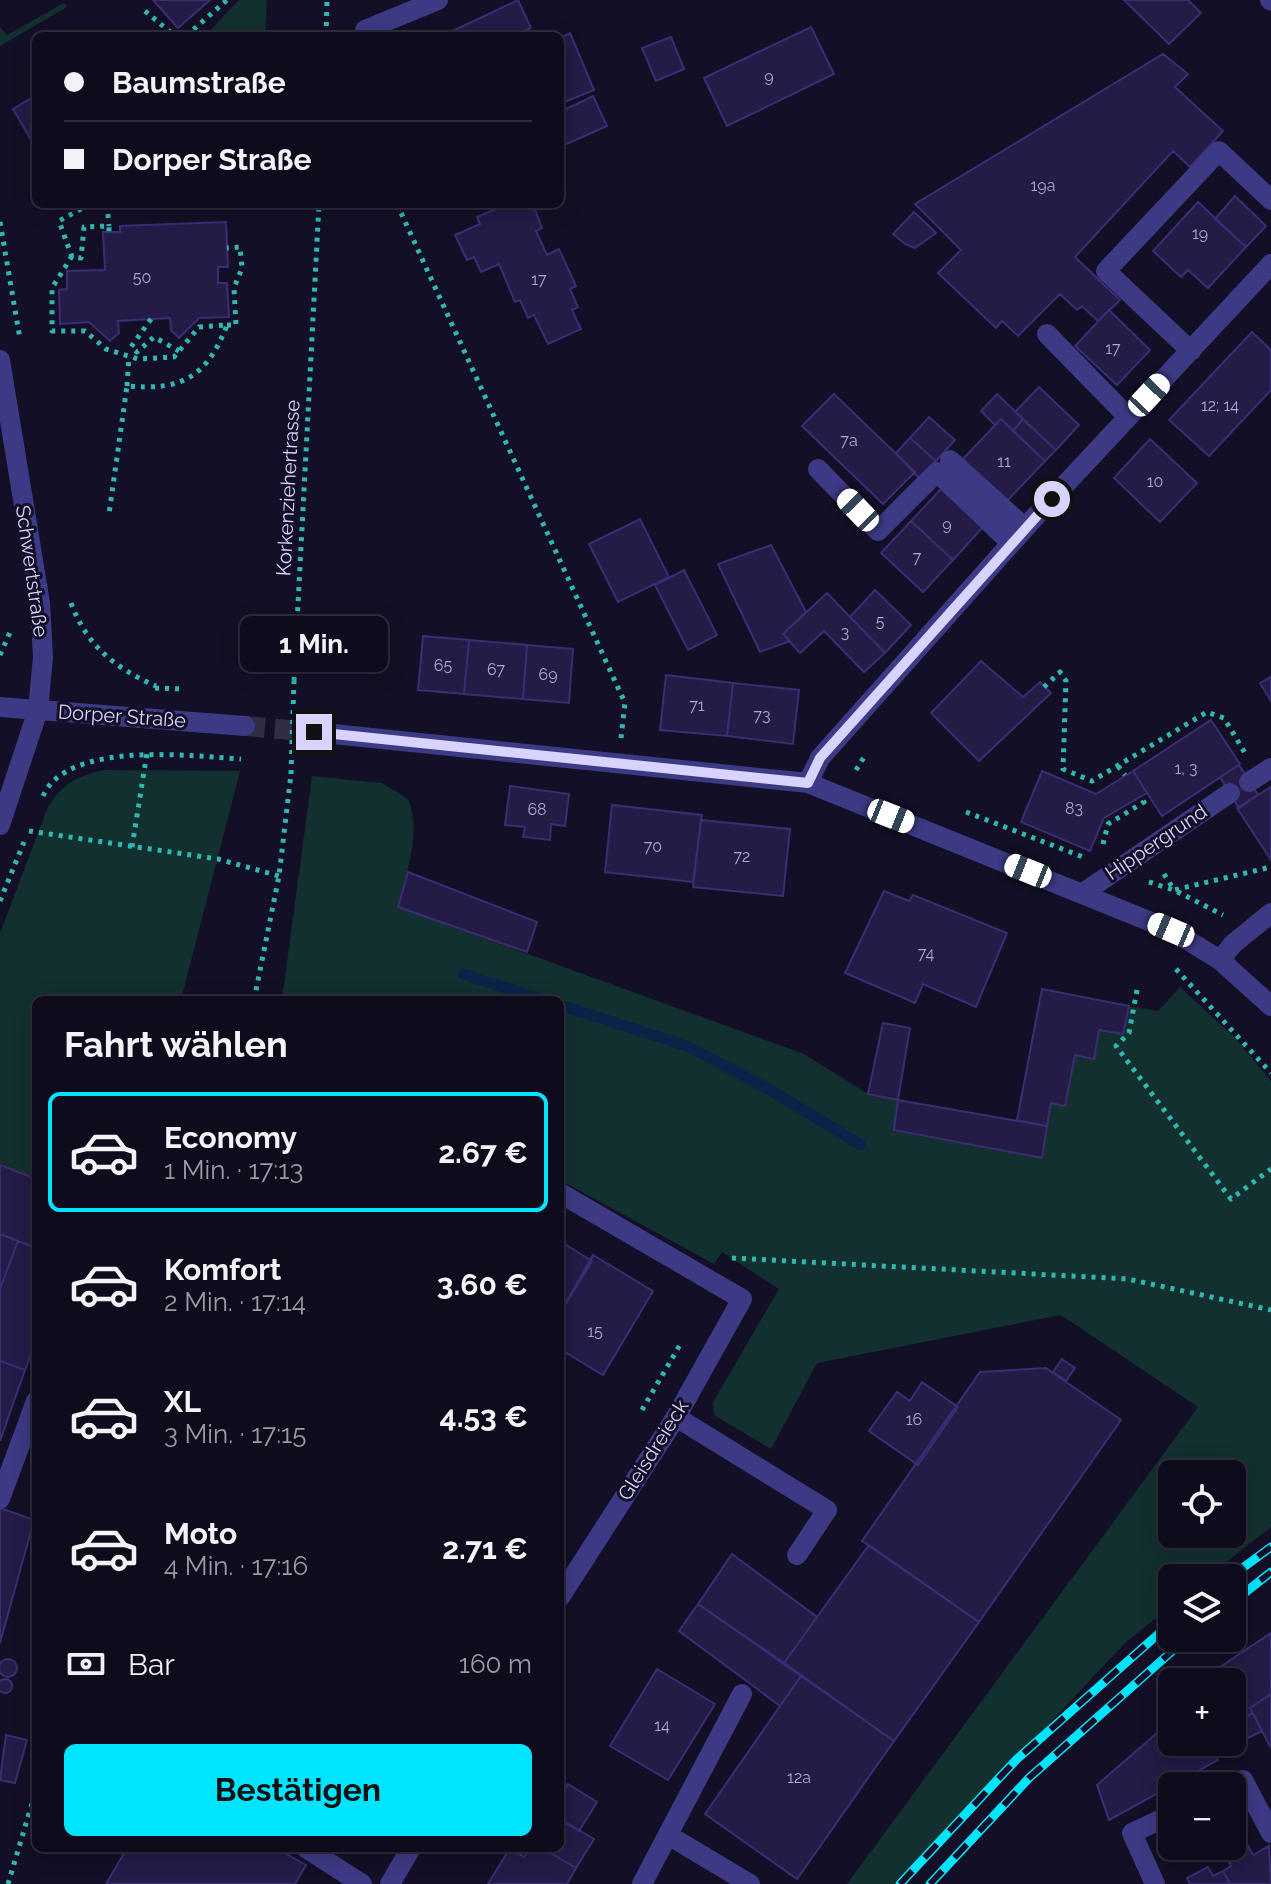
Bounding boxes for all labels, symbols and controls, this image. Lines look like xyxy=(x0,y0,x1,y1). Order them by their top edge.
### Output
text: Baumstraße xyxy=(112,65,286,100)
house number: 9 xyxy=(764,67,774,86)
text: Dorper Straße xyxy=(112,142,311,177)
house number: 19a xyxy=(1031,176,1055,195)
house number: 19 xyxy=(1192,224,1208,243)
house number: 50 xyxy=(133,268,151,287)
house number: 17 xyxy=(531,270,547,289)
house number: 17 xyxy=(1105,339,1121,358)
car xyxy=(1124,369,1174,421)
house number: 12; 14 xyxy=(1201,396,1239,415)
street label: Korkenziehertrasse xyxy=(271,399,305,577)
house number: 7a xyxy=(840,431,858,450)
house number: 11 xyxy=(997,452,1011,471)
house number: 10 xyxy=(1147,472,1163,491)
route start xyxy=(1034,481,1070,517)
car xyxy=(833,484,883,536)
street label: Schwertstraße xyxy=(11,504,53,639)
house number: 9 xyxy=(942,515,952,534)
house number: 7 xyxy=(913,548,922,567)
house number: 5 xyxy=(876,612,885,631)
callout: 1 Min. xyxy=(240,616,388,672)
house number: 3 xyxy=(841,623,849,642)
text: 1 Min. xyxy=(279,629,349,659)
house number: 65 xyxy=(434,656,452,675)
house number: 67 xyxy=(487,660,506,679)
house number: 69 xyxy=(538,665,558,684)
house number: 71 xyxy=(689,696,705,715)
street label: Dorper Straße xyxy=(57,700,187,732)
house number: 73 xyxy=(753,706,771,725)
route end xyxy=(296,714,332,750)
house number: 1, 3 xyxy=(1174,759,1198,778)
car xyxy=(864,796,918,836)
house number: 83 xyxy=(1065,799,1083,818)
street label: Hippergrund xyxy=(1101,799,1211,885)
house number: 68 xyxy=(527,800,547,819)
house number: 70 xyxy=(644,837,662,856)
house number: 72 xyxy=(734,847,750,866)
car xyxy=(1001,851,1055,891)
car xyxy=(1144,910,1198,950)
house number: 74 xyxy=(918,944,934,963)
text: Fahrt wählen xyxy=(64,1023,288,1065)
icon: car xyxy=(68,1116,140,1188)
text: Economy xyxy=(164,1120,297,1155)
text: 2.67 € xyxy=(438,1135,528,1170)
text: 1 Min. · 17:13 xyxy=(164,1155,303,1185)
icon: car xyxy=(68,1248,140,1320)
text: Komfort xyxy=(164,1252,281,1287)
text: 3.60 € xyxy=(437,1267,528,1302)
text: 2 Min. · 17:14 xyxy=(164,1287,306,1317)
house number: 15 xyxy=(587,1322,603,1341)
icon: car xyxy=(68,1380,140,1452)
text: XL xyxy=(164,1384,201,1419)
street label: Gleisdreieck xyxy=(613,1395,694,1505)
text: 4.53 € xyxy=(440,1399,528,1434)
house number: 16 xyxy=(906,1410,922,1429)
text: 3 Min. · 17:15 xyxy=(164,1419,306,1449)
map controls xyxy=(1158,1460,1246,1860)
button: locate xyxy=(1158,1460,1246,1548)
icon: car xyxy=(68,1512,140,1584)
text: Moto xyxy=(164,1516,237,1551)
text: 2.71 € xyxy=(442,1531,528,1566)
text: 4 Min. · 17:16 xyxy=(164,1551,308,1581)
button: layers xyxy=(1158,1564,1246,1652)
icon: cash xyxy=(64,1642,108,1686)
text: Bar xyxy=(128,1647,175,1682)
text: 160 m xyxy=(459,1649,532,1679)
button: + xyxy=(1158,1668,1246,1756)
house number: 14 xyxy=(654,1716,670,1735)
button: Bestätigen xyxy=(64,1744,532,1836)
house number: 12a xyxy=(787,1768,811,1787)
button: − xyxy=(1158,1772,1246,1860)

